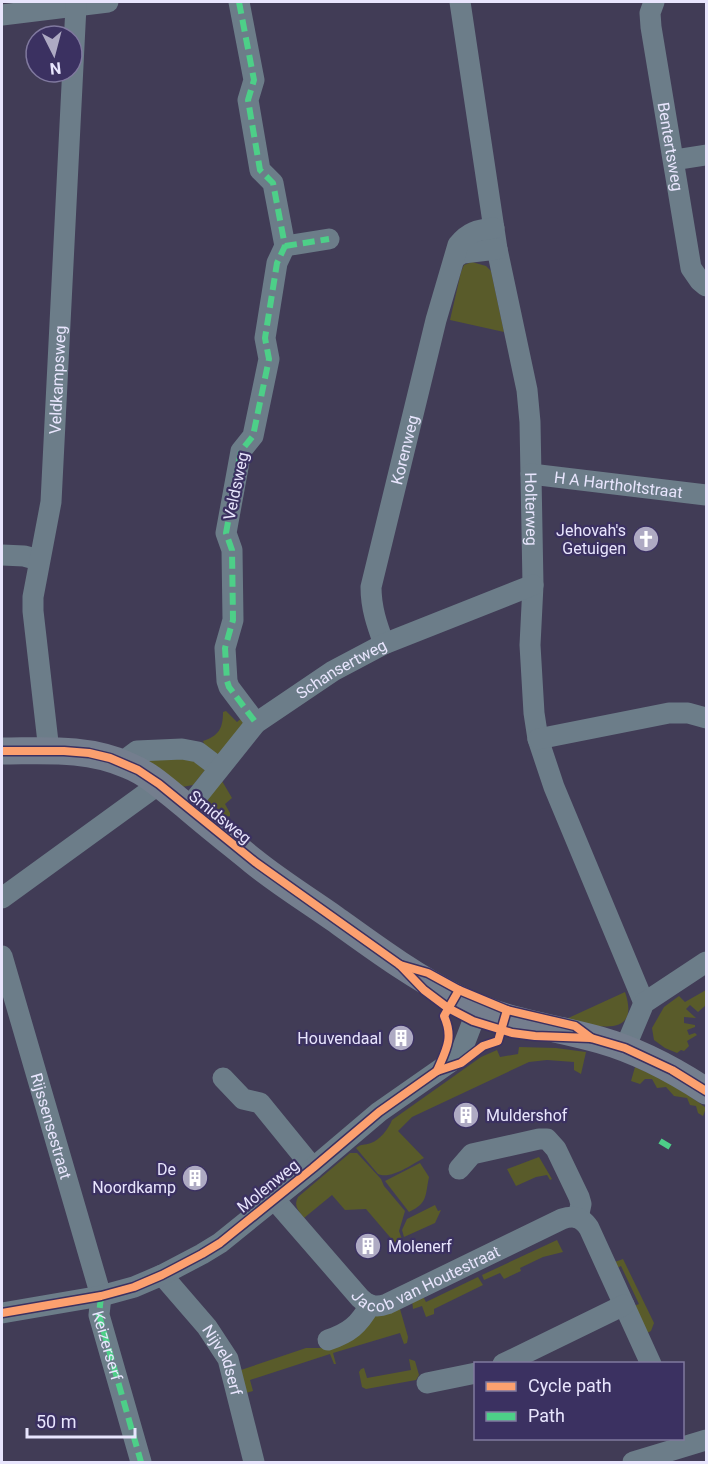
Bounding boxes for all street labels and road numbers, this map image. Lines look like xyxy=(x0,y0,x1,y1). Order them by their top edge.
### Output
street label: Bentertsweg xyxy=(654,101,688,192)
street label: Veldkampsweg xyxy=(45,325,69,435)
street label: Korenweg xyxy=(387,413,422,487)
street label: Veldsweg xyxy=(220,450,252,522)
street label: H A Hartholtstraat xyxy=(553,467,684,502)
street label: Holterweg xyxy=(521,472,542,546)
street label: Schansertweg xyxy=(292,635,390,703)
street label: Smidsweg xyxy=(185,786,255,848)
street label: Rijssensestraat xyxy=(27,1071,76,1181)
street label: Molenweg xyxy=(233,1155,303,1217)
street label: Jacob van Houtestraat xyxy=(348,1241,503,1316)
street label: Keizerserf xyxy=(89,1308,127,1383)
street label: Nijveldserf xyxy=(199,1321,246,1398)

